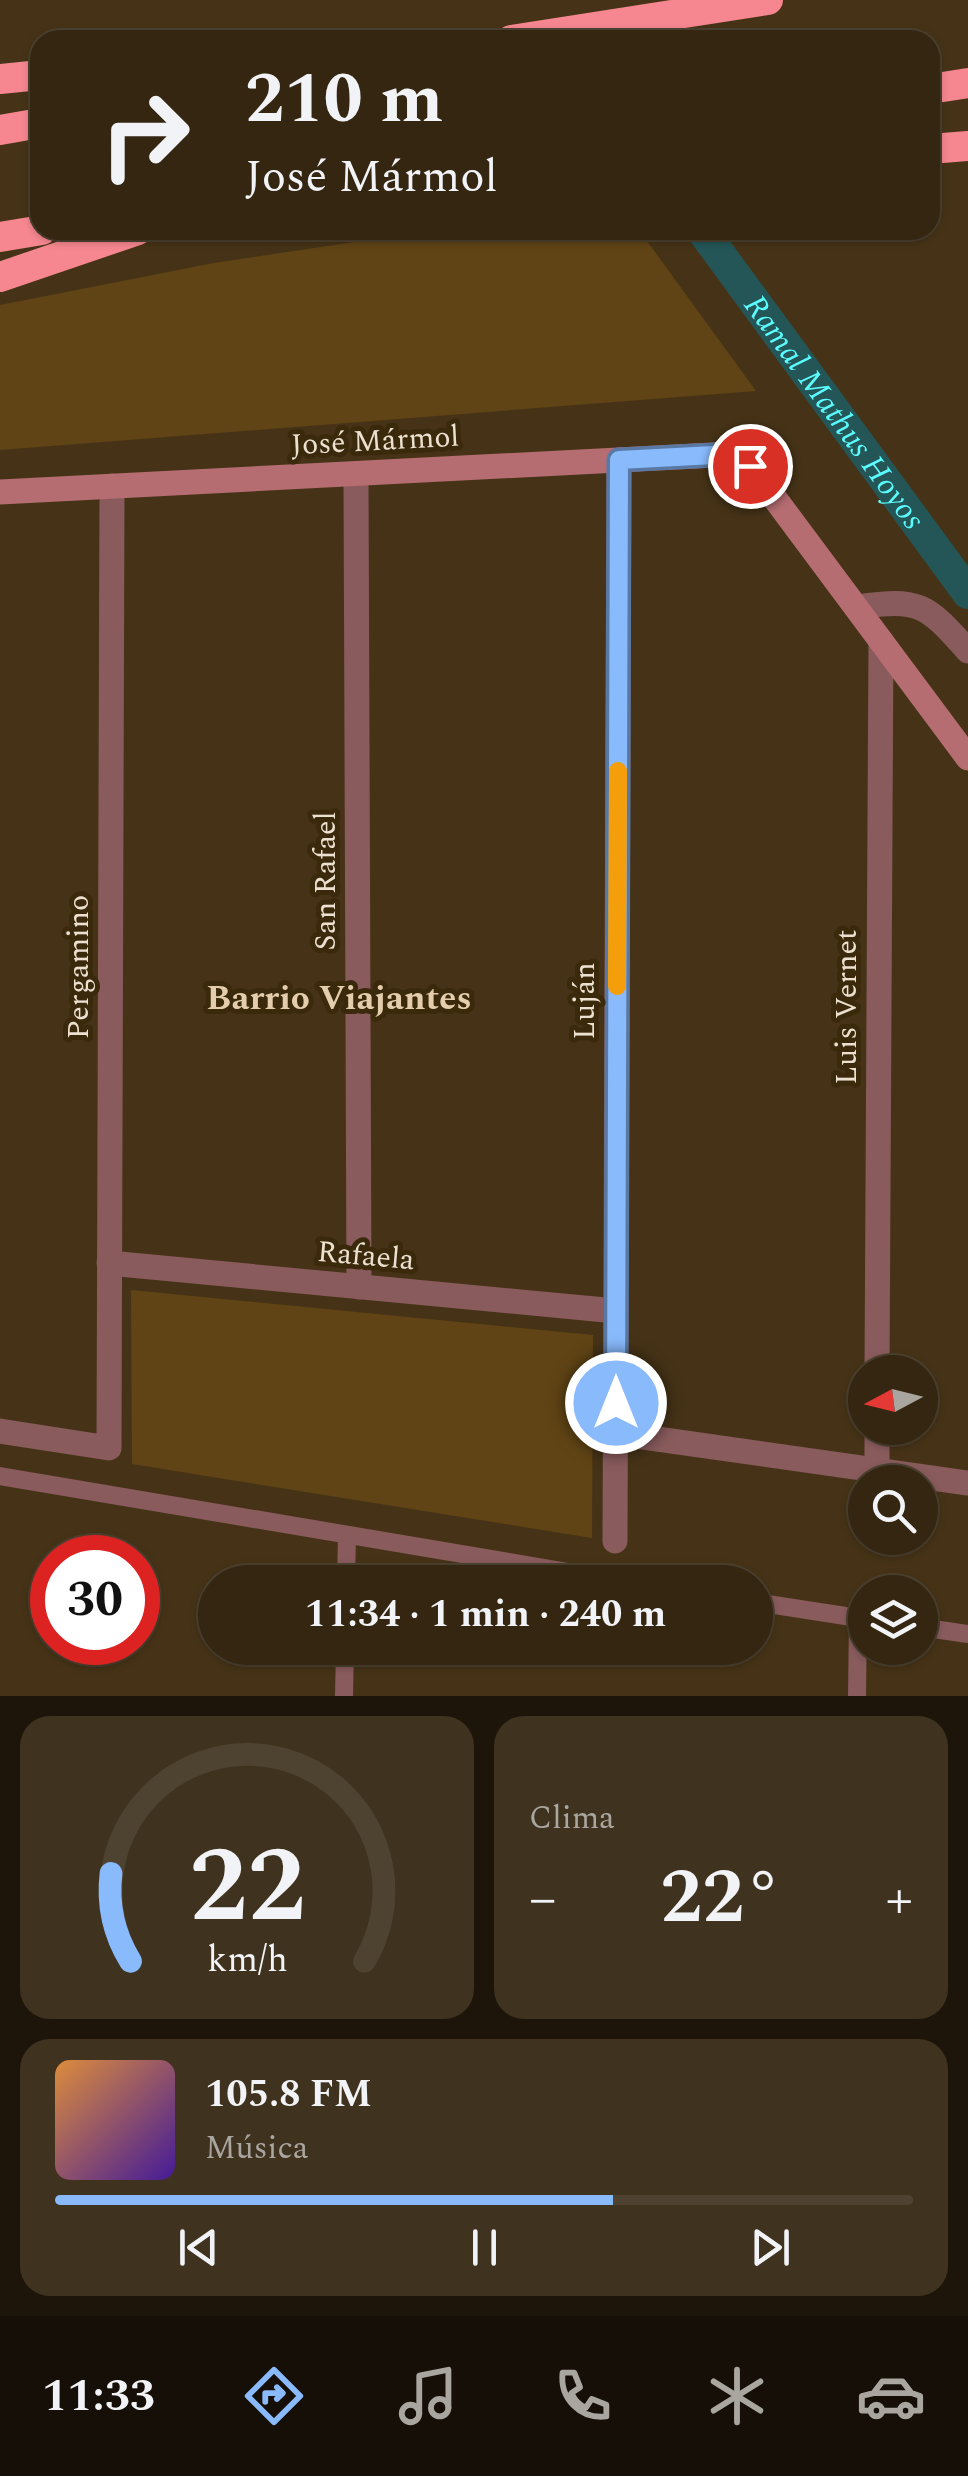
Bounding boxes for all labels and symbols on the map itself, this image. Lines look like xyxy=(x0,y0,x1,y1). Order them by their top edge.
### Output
water label: Ramal Mathus Hoyos xyxy=(731,284,937,540)
street label: José Mármol xyxy=(290,414,460,468)
pin xyxy=(708,424,793,509)
street label: San Rafael xyxy=(303,812,349,950)
street label: Pergamino xyxy=(56,895,102,1039)
street label: Luis Vernet xyxy=(824,929,870,1085)
street label: Luján xyxy=(562,962,608,1040)
district label: Barrio Viajantes xyxy=(206,972,472,1025)
street label: Rafaela xyxy=(315,1229,417,1283)
position arrow xyxy=(564,1351,668,1455)
north arrow xyxy=(848,1355,938,1445)
speed limit sign: 30 xyxy=(30,1535,160,1665)

